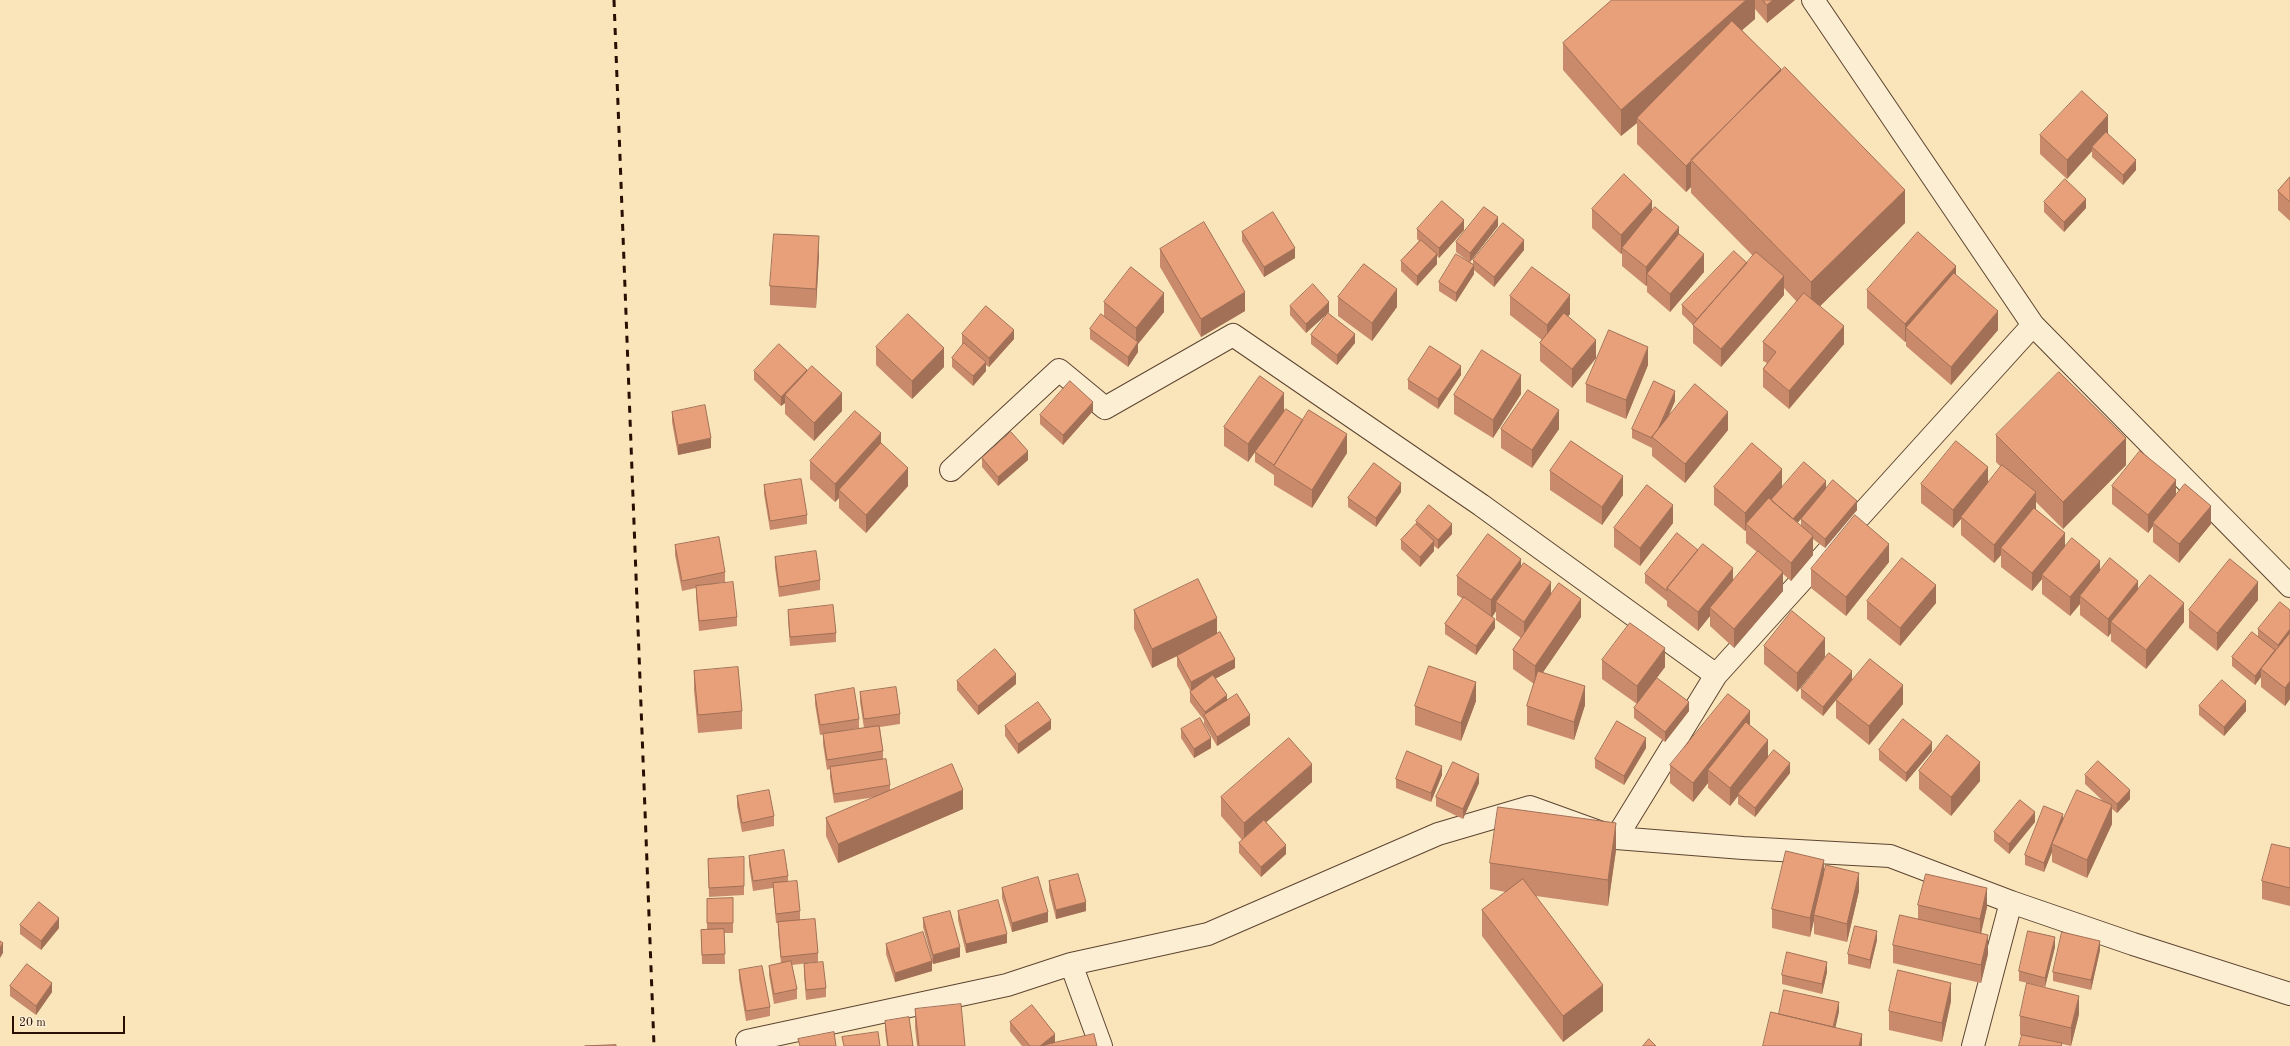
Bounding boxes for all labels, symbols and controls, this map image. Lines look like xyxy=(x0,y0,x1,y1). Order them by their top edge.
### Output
scale bar xyxy=(14,1008,127,1034)
text: 20 m xyxy=(19,1017,46,1029)

